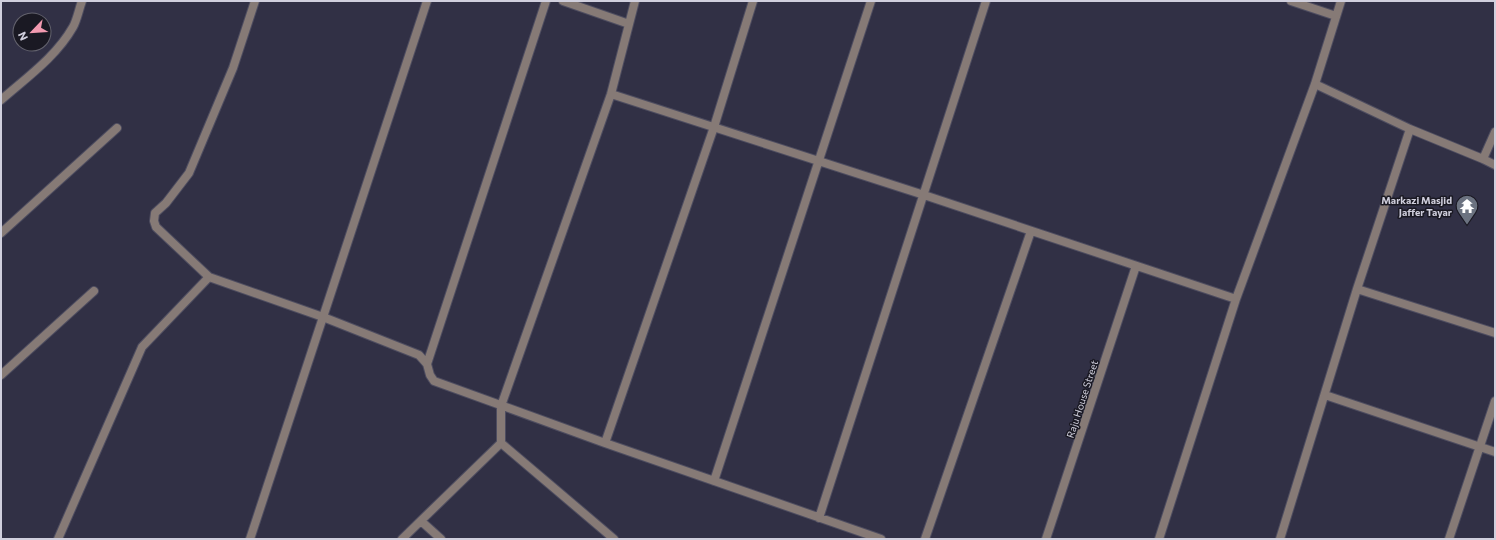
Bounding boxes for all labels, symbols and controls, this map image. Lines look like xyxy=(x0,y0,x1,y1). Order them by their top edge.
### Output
north arrow xyxy=(12,12,52,52)
text: N xyxy=(15,30,30,43)
temple icon: Markazi Masjid Jaffer Tayar xyxy=(1454,193,1480,226)
place label: Markazi Masjid Jaffer Tayar xyxy=(1381,194,1452,218)
street label: Raju House Street xyxy=(1064,359,1100,439)

